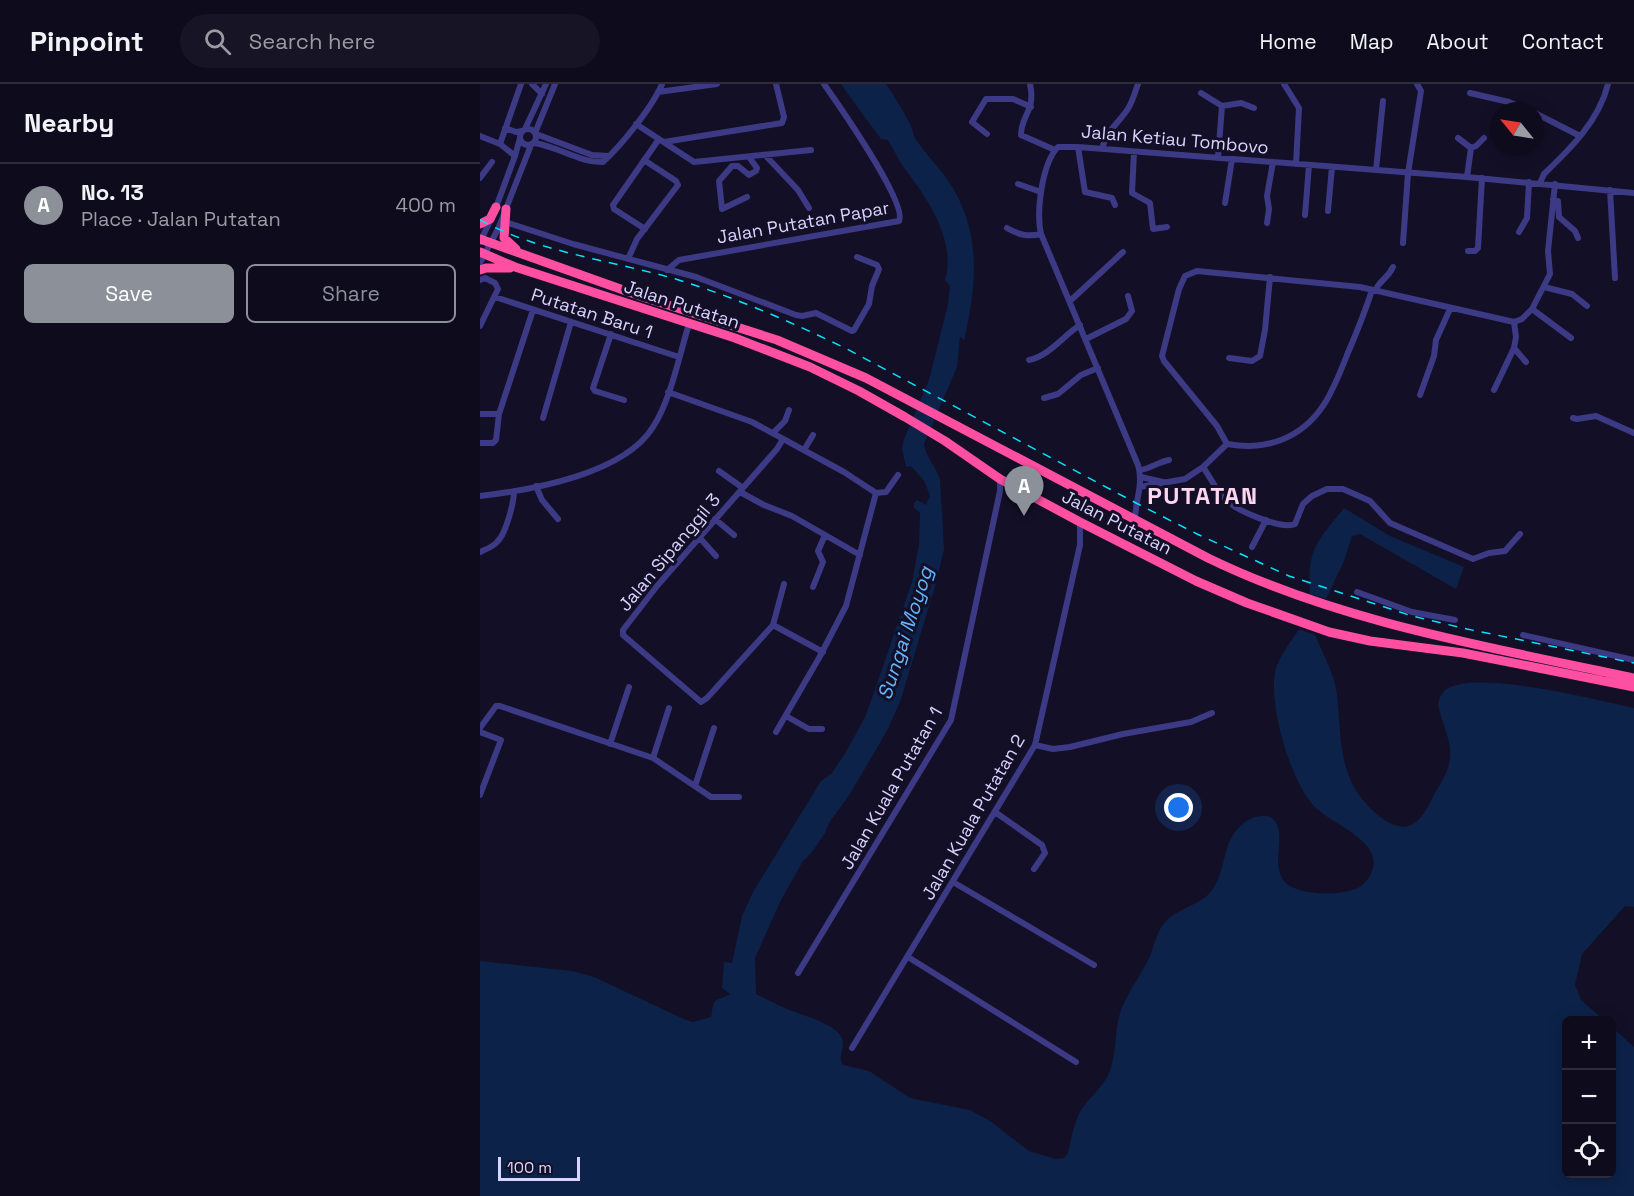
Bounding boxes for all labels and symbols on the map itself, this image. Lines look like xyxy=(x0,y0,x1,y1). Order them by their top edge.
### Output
north arrow xyxy=(1490,102,1544,156)
street label: Jalan Ketiau Tombovo xyxy=(1080,119,1270,159)
street label: Jalan Putatan Papar xyxy=(715,195,891,249)
street label: Jalan Putatan xyxy=(621,274,743,334)
street label: Putatan Baru 1 xyxy=(528,283,656,343)
pin: A xyxy=(1004,466,1044,516)
district label: PUTATAN xyxy=(1147,480,1259,511)
street label: Jalan Putatan xyxy=(1058,484,1176,560)
street label: Jalan Sipanggil 3 xyxy=(613,488,725,616)
water label: Sungai Moyog xyxy=(871,562,939,703)
street label: Jalan Kuala Putatan 1 xyxy=(835,703,947,873)
street label: Jalan Kuala Putatan 2 xyxy=(916,730,1030,904)
your location xyxy=(1164,793,1193,822)
scale bar xyxy=(498,1154,580,1182)

